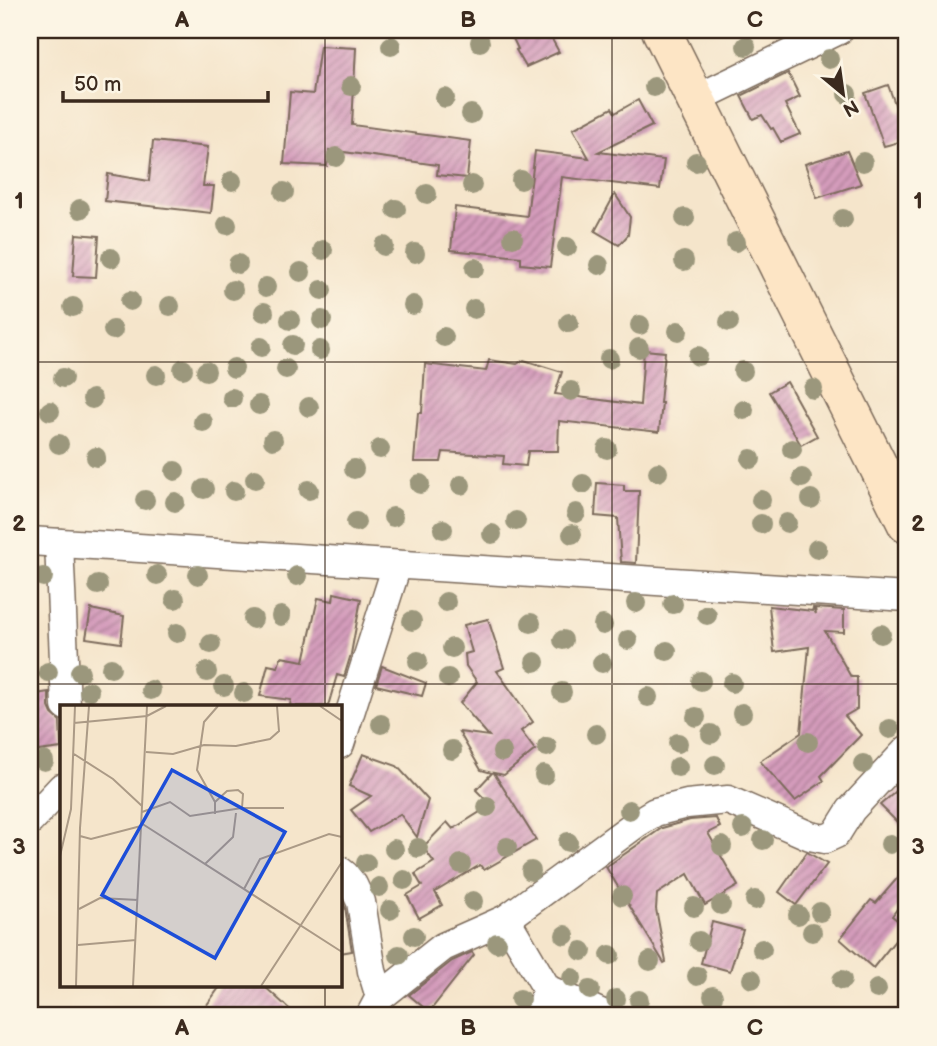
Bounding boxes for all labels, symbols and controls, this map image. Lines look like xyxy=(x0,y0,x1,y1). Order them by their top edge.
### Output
text: A xyxy=(174,6,190,34)
text: B xyxy=(460,6,476,34)
text: C xyxy=(747,6,763,34)
scale bar xyxy=(63,60,268,104)
north arrow xyxy=(808,60,878,130)
text: 50 m xyxy=(74,72,121,97)
text: N xyxy=(839,94,862,121)
text: 1 xyxy=(14,187,24,215)
text: 1 xyxy=(913,187,923,215)
text: 2 xyxy=(12,510,26,538)
text: 2 xyxy=(911,510,925,538)
inset map xyxy=(60,705,341,986)
text: 3 xyxy=(12,833,26,861)
text: 3 xyxy=(911,833,925,861)
text: A xyxy=(174,1014,190,1042)
text: B xyxy=(460,1014,476,1042)
text: C xyxy=(747,1014,763,1042)

